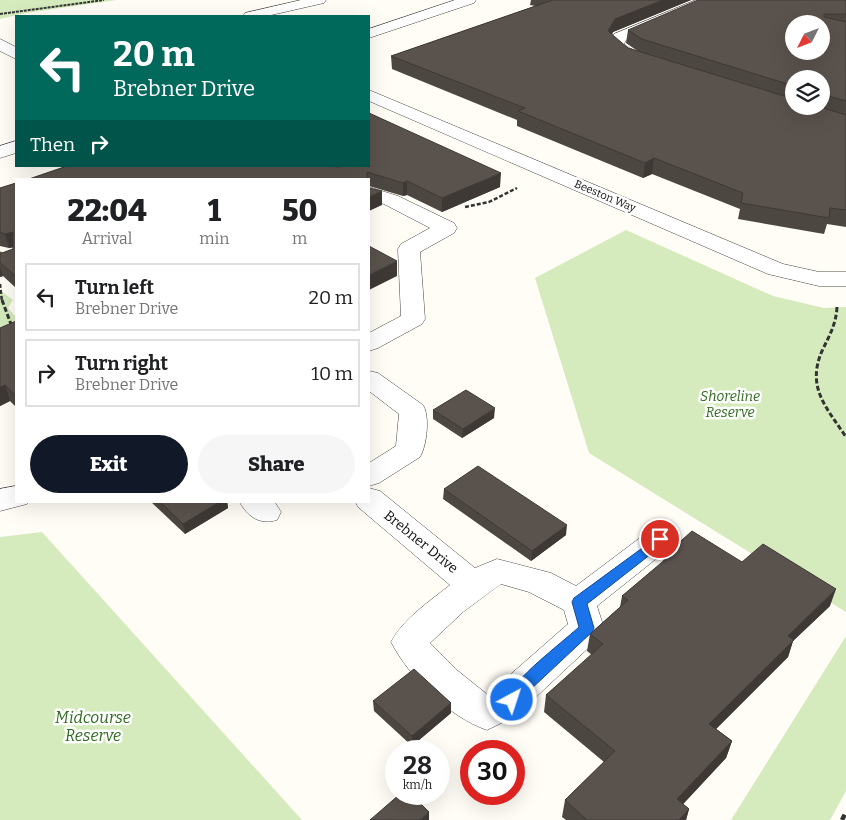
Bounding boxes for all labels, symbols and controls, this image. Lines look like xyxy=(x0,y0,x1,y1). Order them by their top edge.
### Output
north arrow xyxy=(785,15,830,60)
map controls xyxy=(785,15,830,115)
text: 20 m xyxy=(113,33,195,75)
icon: left xyxy=(30,35,95,100)
button: layers xyxy=(785,70,830,115)
text: Brebner Drive xyxy=(113,75,255,102)
icon: right xyxy=(85,130,113,158)
text: Then xyxy=(30,133,75,156)
street label: Beeston Way xyxy=(572,177,638,215)
text: 22:04 xyxy=(68,193,147,229)
text: 1 xyxy=(208,193,221,229)
text: 50 xyxy=(282,193,317,229)
text: Arrival xyxy=(82,229,132,248)
text: min xyxy=(199,229,229,248)
text: m xyxy=(292,229,307,248)
text: Turn left xyxy=(75,276,154,299)
icon: left xyxy=(32,283,60,311)
text: 20 m xyxy=(309,286,353,309)
text: Brebner Drive xyxy=(75,299,178,318)
text: Turn right xyxy=(75,352,168,375)
icon: right xyxy=(32,359,60,387)
text: 10 m xyxy=(311,362,353,385)
text: Brebner Drive xyxy=(75,375,178,394)
park label: Shoreline Reserve xyxy=(700,388,760,421)
button: Exit xyxy=(30,435,188,493)
button: Share xyxy=(198,435,355,493)
street label: Brebner Drive xyxy=(381,507,461,577)
pin xyxy=(639,518,681,560)
icon: arrive xyxy=(646,525,674,553)
position arrow xyxy=(485,673,537,725)
park label: Midcourse Reserve xyxy=(55,708,131,745)
speed limit sign: 30 xyxy=(460,740,525,805)
text: 28 xyxy=(403,751,432,781)
text: km/h xyxy=(403,778,432,792)

